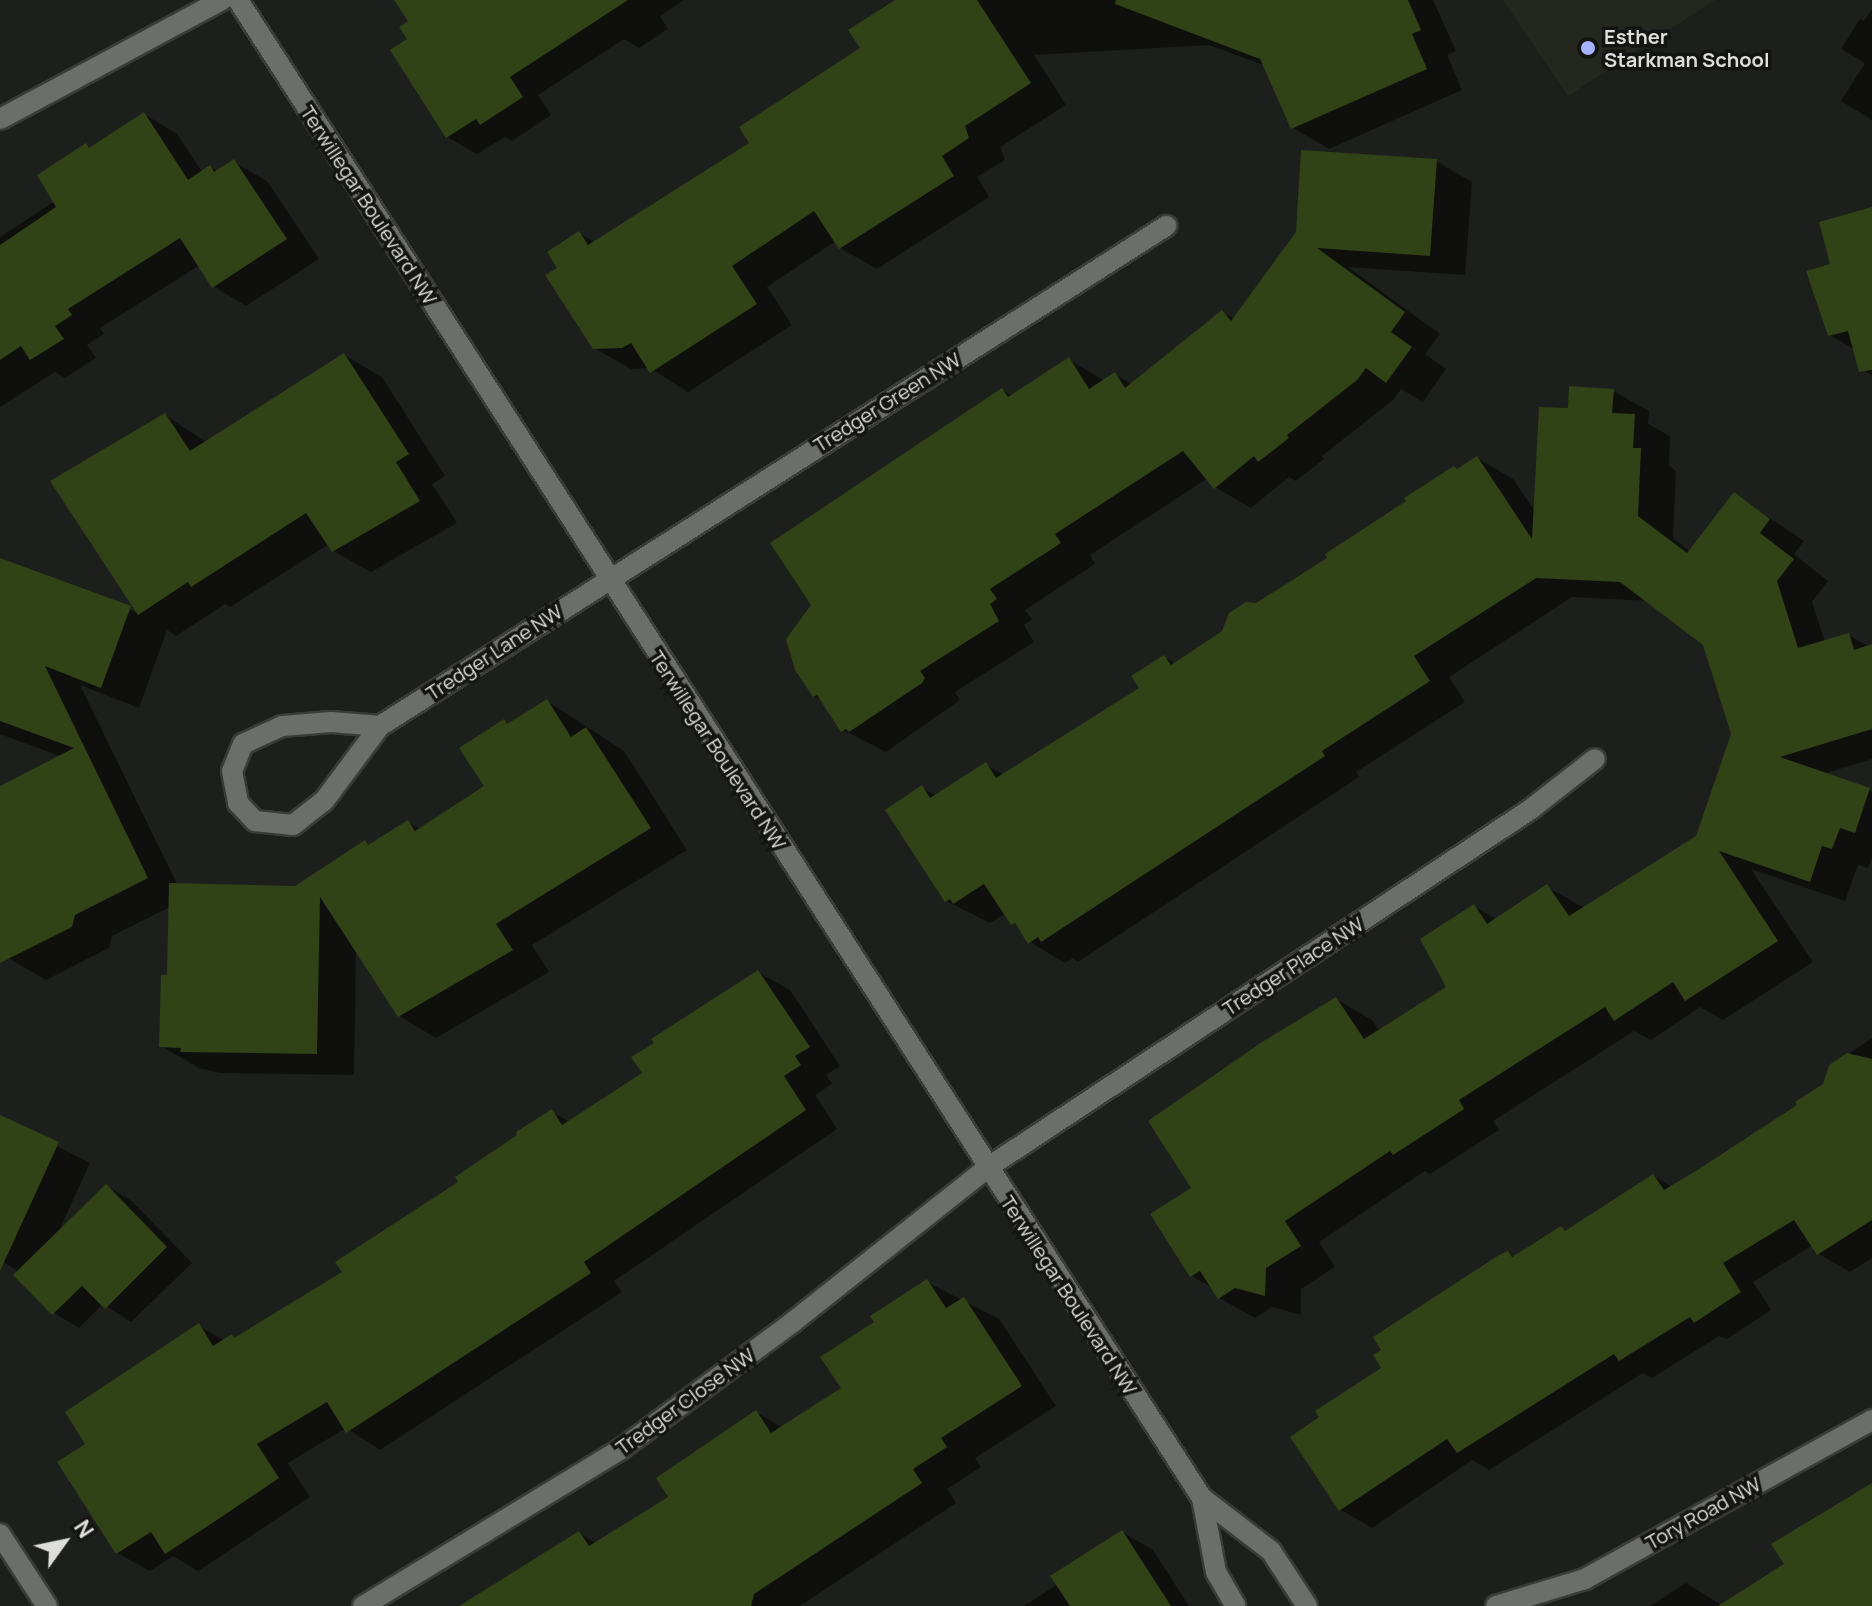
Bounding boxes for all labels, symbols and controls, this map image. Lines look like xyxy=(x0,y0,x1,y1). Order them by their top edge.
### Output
place label: Esther Starkman School xyxy=(1604,24,1770,71)
marker: Esther Starkman School xyxy=(1579,39,1597,57)
street label: Terwillegar Boulevard NW xyxy=(296,101,442,309)
street label: Tredger Green NW xyxy=(809,347,965,457)
street label: Tredger Lane NW xyxy=(421,599,567,705)
street label: Terwillegar Boulevard NW xyxy=(645,646,791,854)
street label: Tredger Place NW xyxy=(1218,912,1368,1020)
street label: Terwillegar Boulevard NW xyxy=(996,1191,1142,1399)
street label: Tredger Close NW xyxy=(611,1343,759,1459)
street label: Tory Road NW xyxy=(1641,1472,1765,1554)
north arrow xyxy=(24,1502,104,1582)
text: N xyxy=(67,1514,101,1544)

